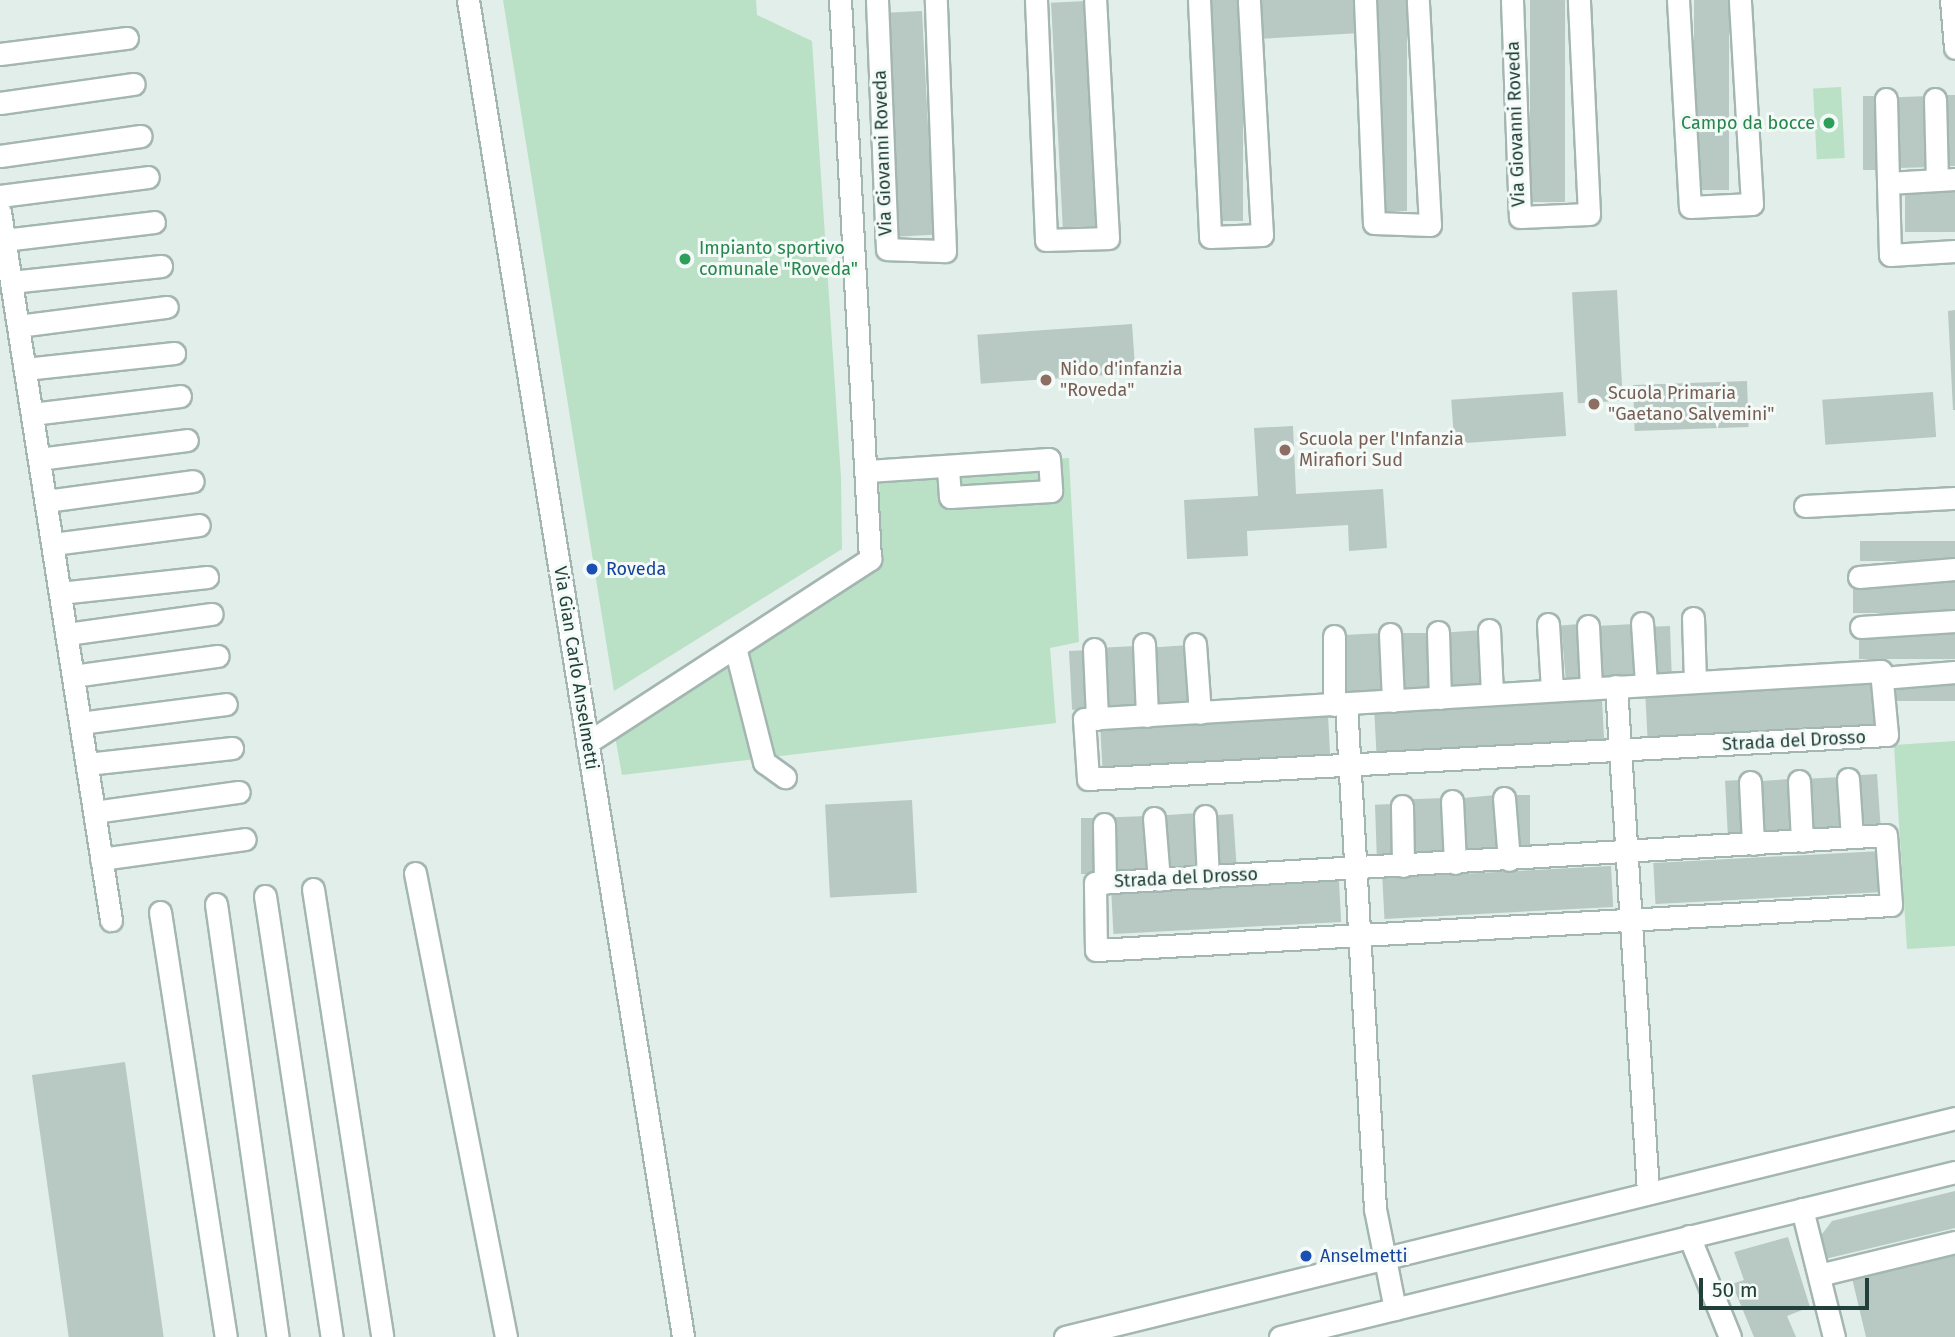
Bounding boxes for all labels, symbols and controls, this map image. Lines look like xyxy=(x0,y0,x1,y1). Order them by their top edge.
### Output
street label: Via Giovanni Roveda xyxy=(1502,41,1530,207)
street label: Via Giovanni Roveda xyxy=(869,70,897,236)
place label: Campo da bocce xyxy=(1681,112,1815,134)
marker: Campo da bocce xyxy=(1821,115,1837,131)
place label: Impianto sportivo comunale "Roveda" xyxy=(699,238,858,280)
marker: Impianto sportivo comunale "Roveda" xyxy=(677,251,693,267)
place label: Nido d'infanzia "Roveda" xyxy=(1060,359,1182,402)
marker: Nido d'infanzia "Roveda" xyxy=(1038,372,1054,388)
place label: Scuola Primaria "Gaetano Salvemini" xyxy=(1608,383,1775,426)
marker: Scuola Primaria "Gaetano Salvemini" xyxy=(1586,396,1602,412)
place label: Scuola per l'Infanzia Mirafiori Sud xyxy=(1299,429,1464,472)
marker: Scuola per l'Infanzia Mirafiori Sud xyxy=(1277,442,1293,458)
place label: Roveda xyxy=(606,558,666,580)
marker: Roveda xyxy=(584,561,600,577)
street label: Via Gian Carlo Anselmetti xyxy=(549,565,603,771)
street label: Strada del Drosso xyxy=(1722,726,1866,756)
street label: Strada del Drosso xyxy=(1114,863,1258,893)
place label: Anselmetti xyxy=(1320,1245,1408,1267)
marker: Anselmetti xyxy=(1298,1248,1314,1264)
scale bar xyxy=(1703,1264,1873,1308)
text: 50 m xyxy=(1712,1277,1758,1303)

